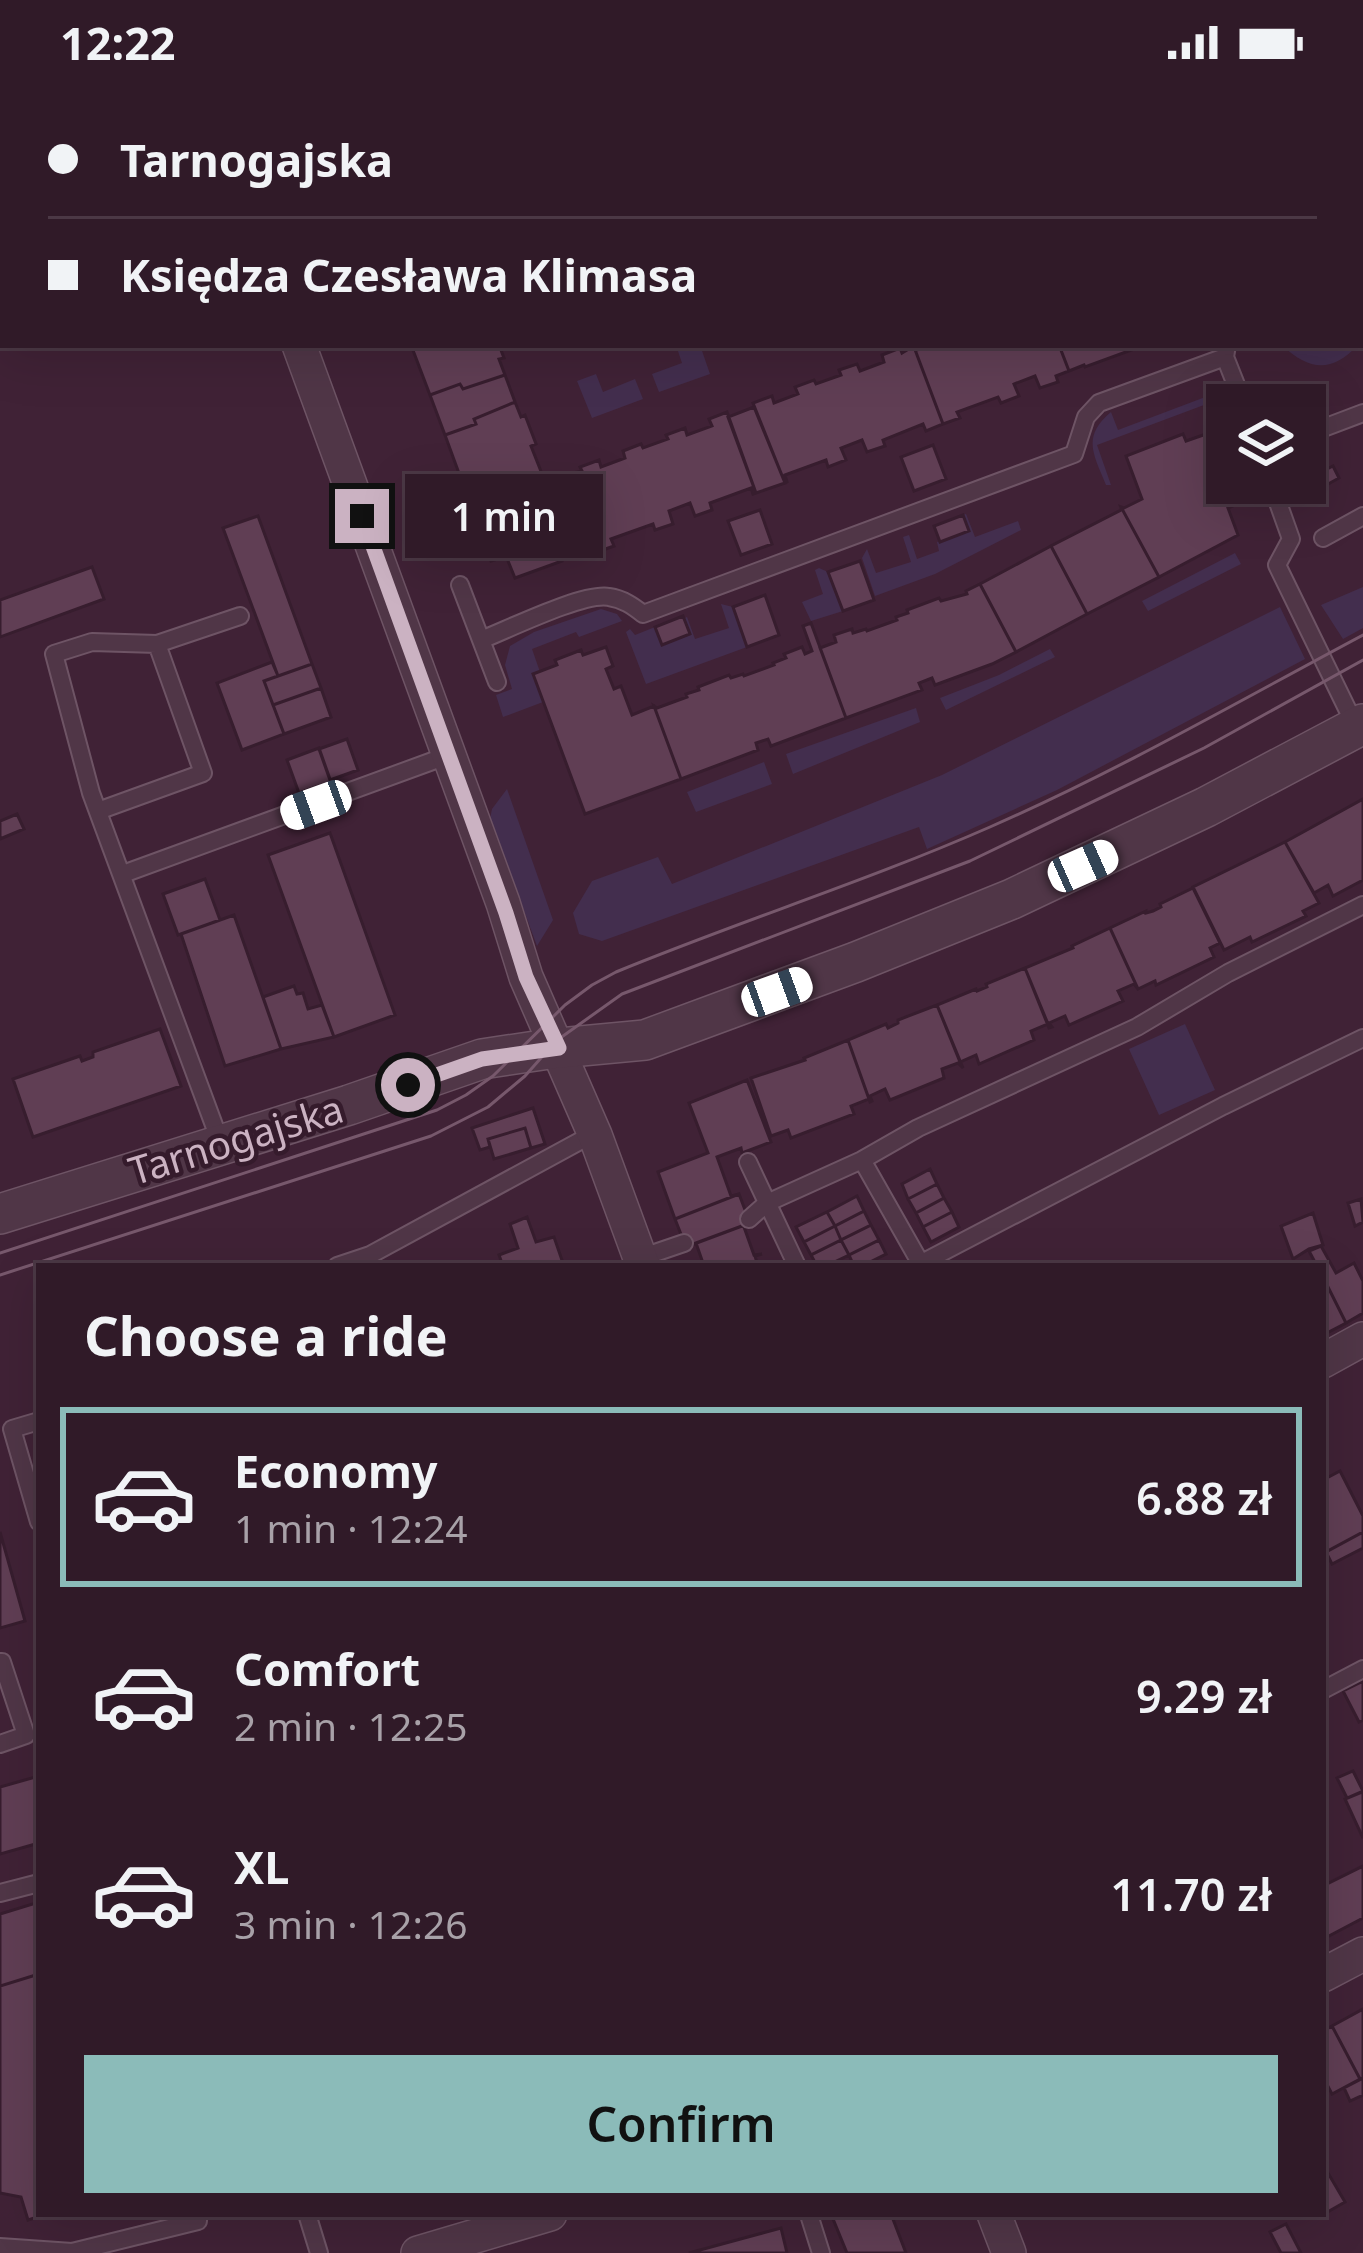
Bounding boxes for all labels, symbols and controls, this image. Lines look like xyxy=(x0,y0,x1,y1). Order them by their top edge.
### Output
text: 12:22 xyxy=(60,12,176,73)
text: Tarnogajska xyxy=(120,129,393,190)
text: Księdza Czesława Klimasa xyxy=(120,244,697,305)
map controls xyxy=(1206,384,1326,504)
button: layers xyxy=(1206,384,1326,504)
callout: 1 min xyxy=(404,474,602,558)
route end xyxy=(335,489,389,543)
text: 1 min xyxy=(451,489,557,542)
car xyxy=(276,776,356,834)
car xyxy=(1043,835,1123,897)
car xyxy=(737,963,817,1021)
route start xyxy=(381,1058,435,1112)
street label: Tarnogajska xyxy=(122,1081,349,1196)
text: Choose a ride xyxy=(84,1298,448,1372)
text: Economy xyxy=(234,1440,438,1501)
icon: car xyxy=(90,1443,198,1551)
text: 6.88 zł xyxy=(1136,1467,1272,1528)
text: 1 min · 12:24 xyxy=(234,1501,468,1554)
text: Comfort xyxy=(234,1638,420,1699)
icon: car xyxy=(90,1641,198,1749)
text: 9.29 zł xyxy=(1136,1665,1272,1726)
text: 2 min · 12:25 xyxy=(234,1699,468,1752)
text: XL xyxy=(234,1836,289,1897)
icon: car xyxy=(90,1839,198,1947)
text: 11.70 zł xyxy=(1110,1863,1272,1924)
text: 3 min · 12:26 xyxy=(234,1897,468,1950)
button: Confirm xyxy=(84,2055,1278,2193)

